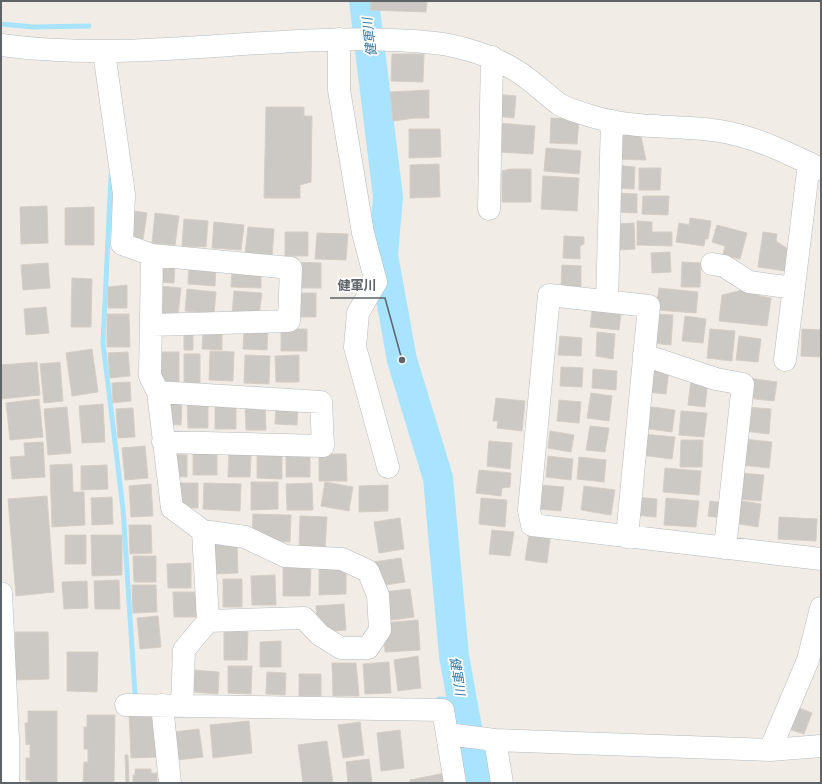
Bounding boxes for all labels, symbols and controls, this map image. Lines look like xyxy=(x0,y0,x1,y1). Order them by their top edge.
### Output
water label: 健軍川 xyxy=(359,15,380,57)
callout: 健軍川 xyxy=(330,273,385,298)
text: 健軍川 xyxy=(337,278,377,294)
water label: 健軍川 xyxy=(446,656,468,699)

